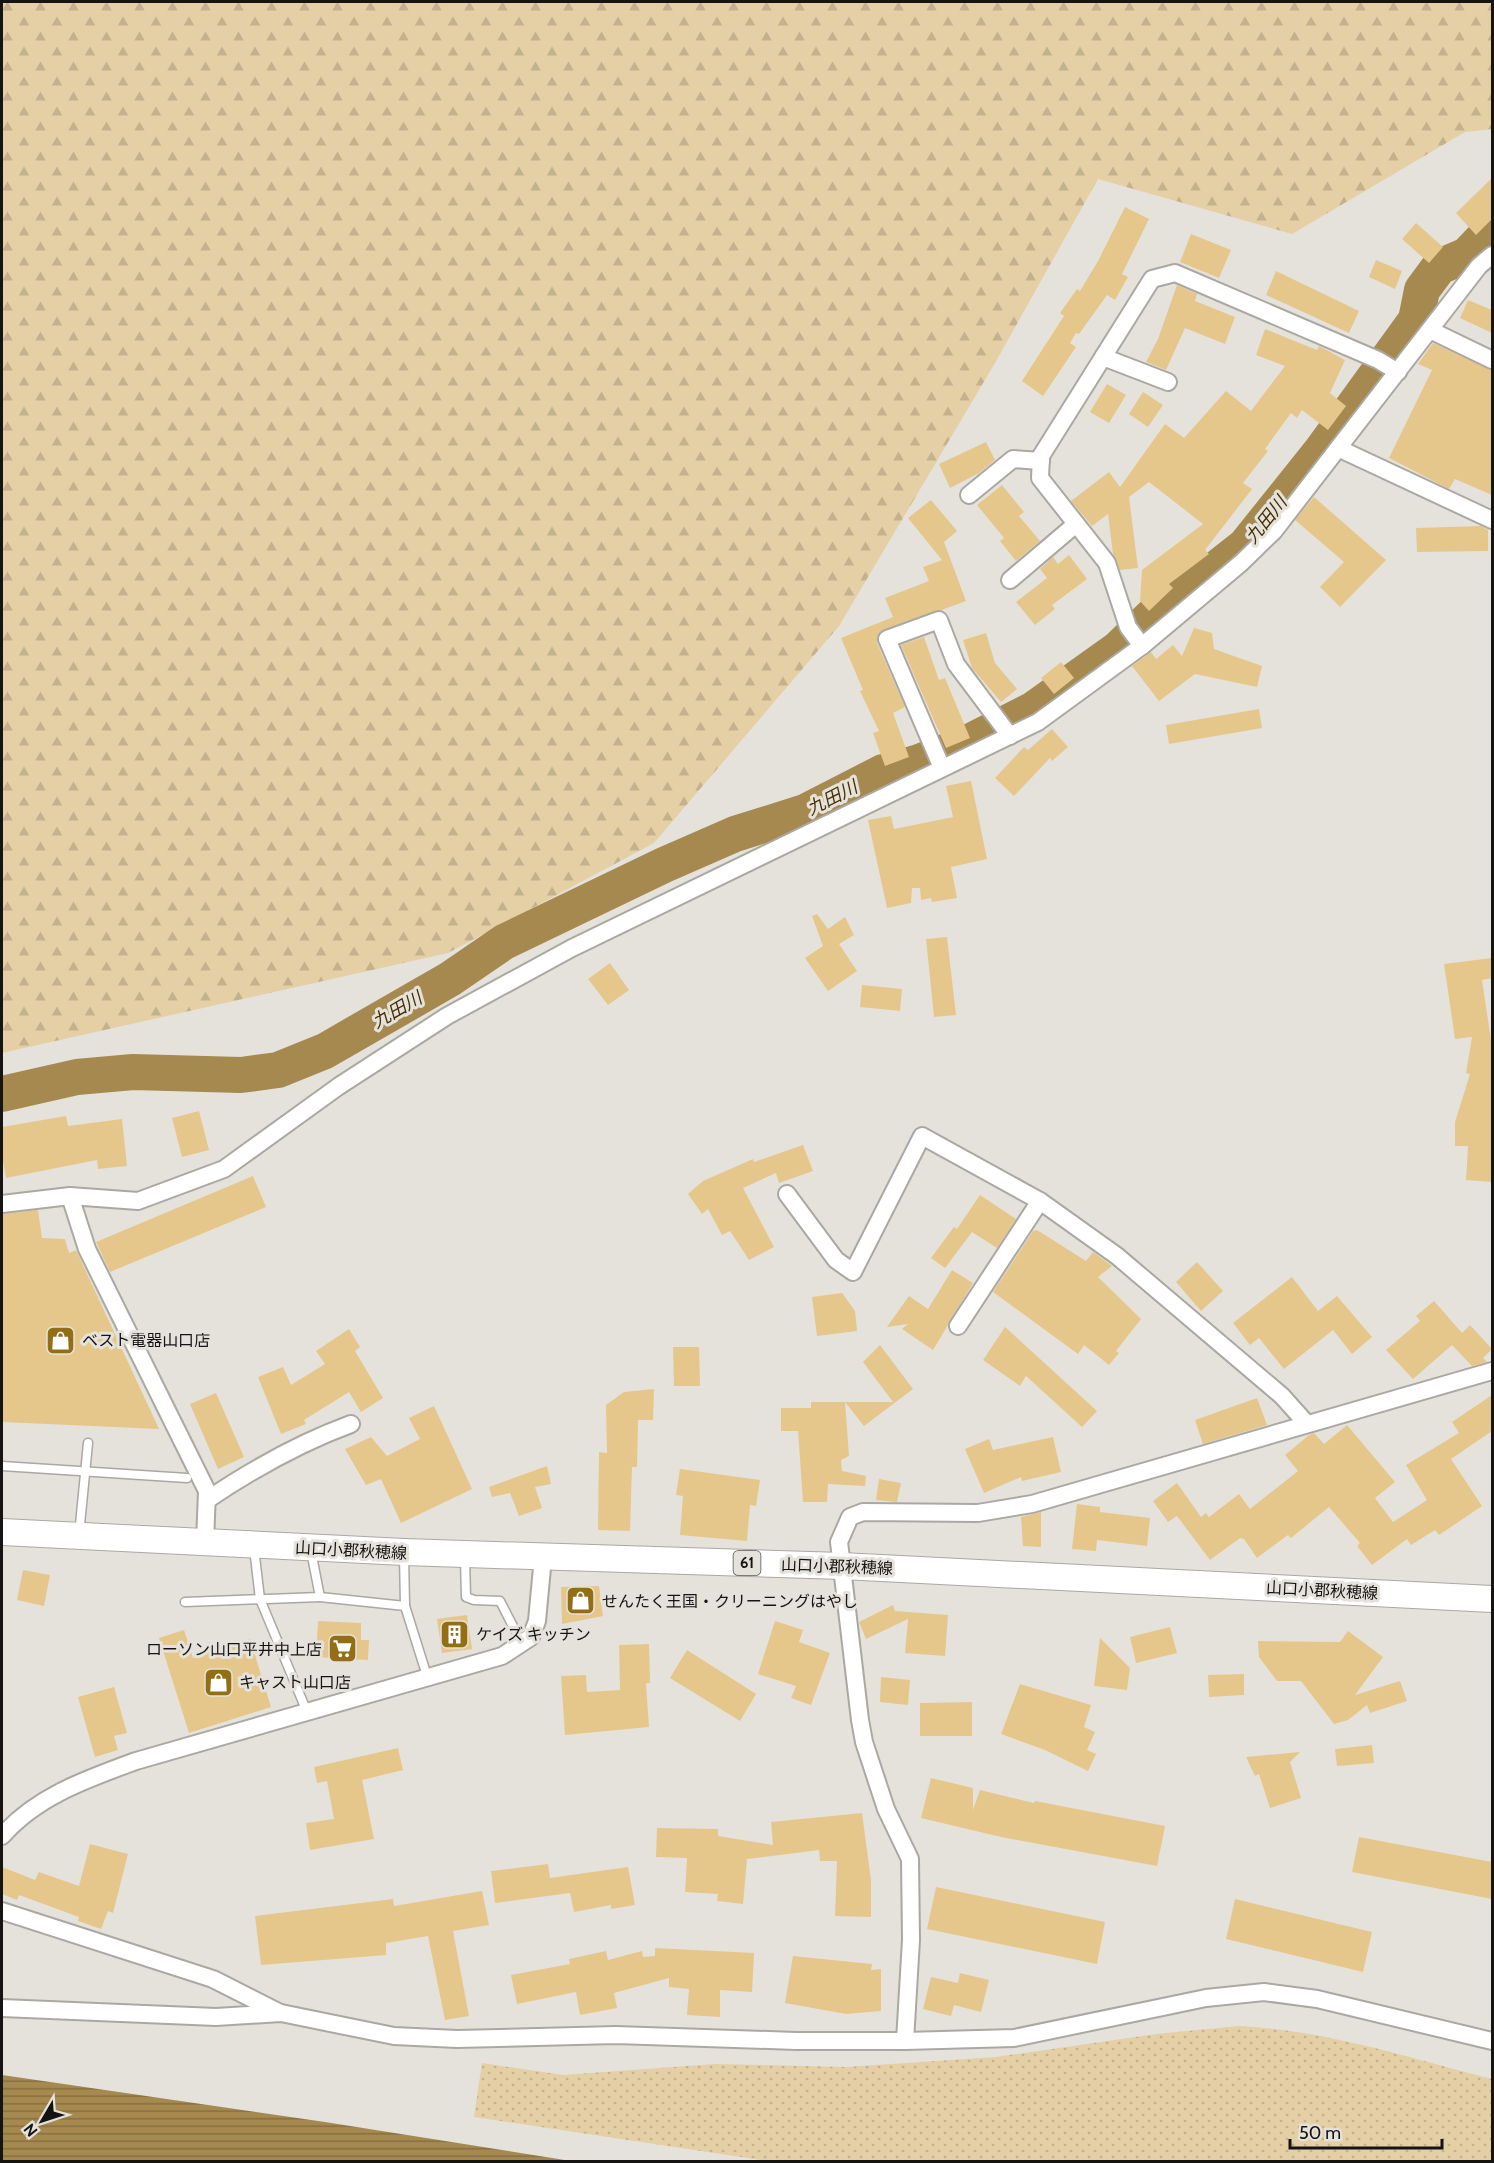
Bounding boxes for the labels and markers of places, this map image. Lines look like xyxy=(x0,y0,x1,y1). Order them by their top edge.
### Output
shop icon: ベスト電器山口店 xyxy=(45,1324,77,1356)
place label: ベスト電器山口店 xyxy=(82,1331,210,1350)
shop icon: せんたく王国・クリーニングはやし xyxy=(565,1585,597,1617)
place label: せんたく王国・クリーニングはやし xyxy=(602,1592,858,1611)
building icon: ケイズ キッチン xyxy=(439,1618,471,1650)
place label: ケイズ キッチン xyxy=(476,1625,591,1644)
supermarket icon: ローソン山口平井中上店 xyxy=(327,1633,359,1665)
place label: ローソン山口平井中上店 xyxy=(146,1640,322,1659)
shop icon: キャスト山口店 xyxy=(202,1666,234,1698)
place label: キャスト山口店 xyxy=(239,1673,351,1692)

